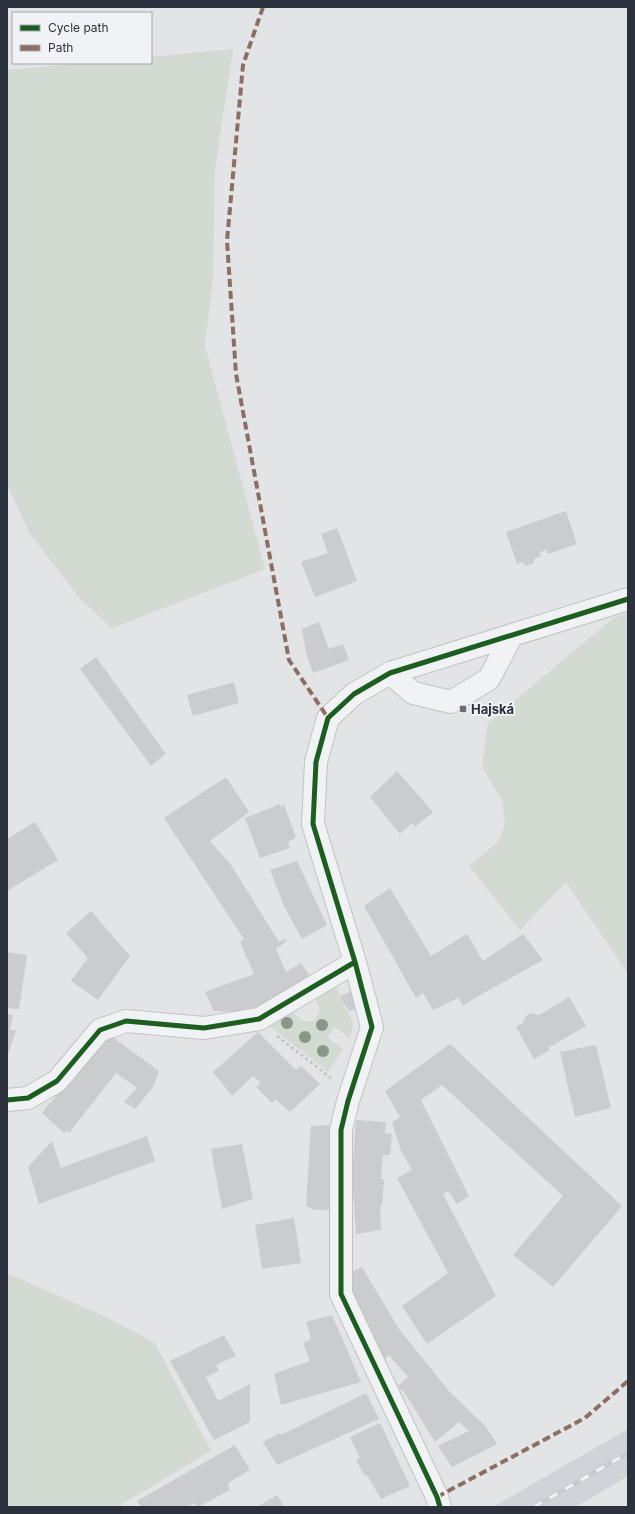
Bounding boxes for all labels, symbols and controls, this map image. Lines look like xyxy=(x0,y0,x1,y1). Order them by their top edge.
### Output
legend xyxy=(12,12,152,64)
text: Cycle path xyxy=(48,20,109,35)
text: Path xyxy=(48,40,73,55)
place label: Hajská xyxy=(471,701,514,717)
marker: Hajská xyxy=(458,704,468,714)

